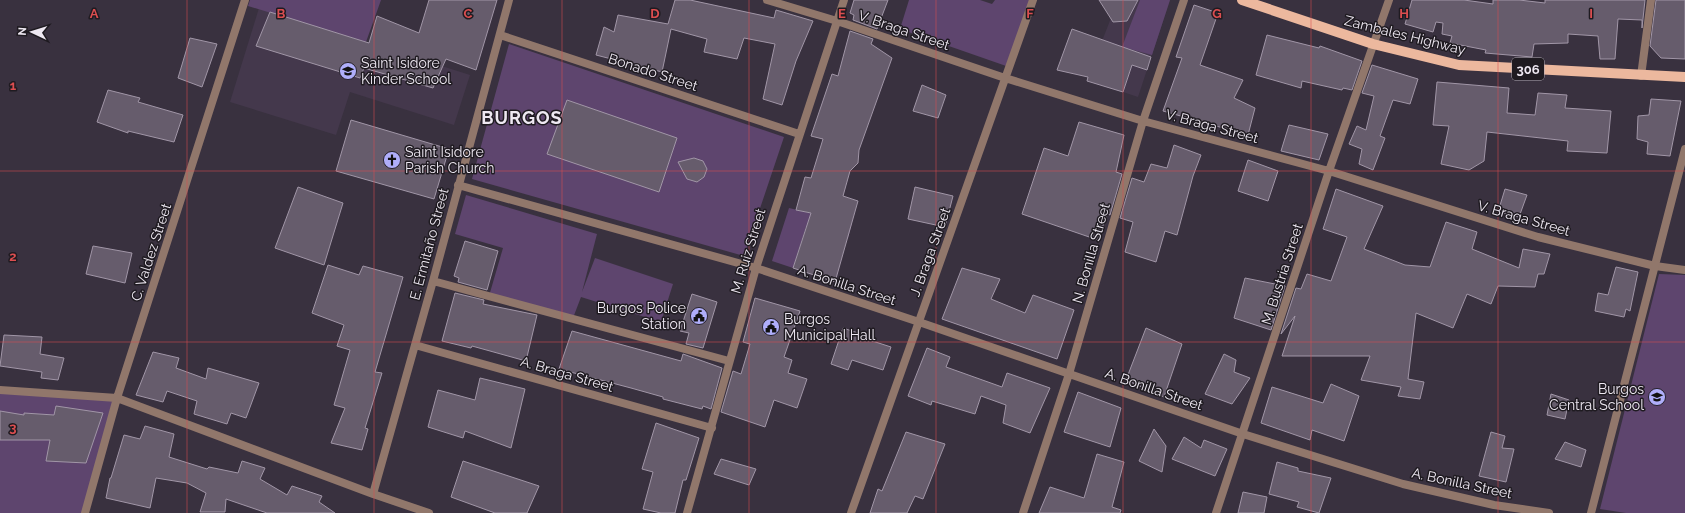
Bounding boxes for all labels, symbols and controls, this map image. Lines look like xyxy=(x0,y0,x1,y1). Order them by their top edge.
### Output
text: A xyxy=(90,6,99,21)
text: B xyxy=(277,6,286,21)
text: C xyxy=(464,6,473,21)
text: D xyxy=(650,6,660,21)
text: E xyxy=(838,6,846,21)
text: F xyxy=(1026,6,1034,21)
text: G xyxy=(1212,6,1222,21)
text: I xyxy=(1589,6,1593,21)
street label: V. Braga Street xyxy=(856,7,952,53)
north arrow xyxy=(12,12,52,52)
street label: Zambales Highway xyxy=(1343,12,1467,58)
text: N xyxy=(16,27,29,36)
street label: Bonado Street xyxy=(606,50,700,94)
place label: Saint Isidore Kinder School xyxy=(361,55,451,87)
road number: 306 xyxy=(1512,58,1544,80)
school or university icon: Saint Isidore Kinder School xyxy=(338,61,358,81)
text: 1 xyxy=(10,78,17,93)
street label: V. Braga Street xyxy=(1164,106,1260,146)
district label: BURGOS xyxy=(481,107,563,128)
place label: Saint Isidore Parish Church xyxy=(405,144,494,176)
church icon: Saint Isidore Parish Church xyxy=(382,150,402,170)
street label: E. Ermitaño Street xyxy=(406,186,452,302)
street label: V. Braga Street xyxy=(1476,197,1572,239)
street label: C. Valdez Street xyxy=(128,201,174,303)
street label: N. Bonilla Street xyxy=(1069,201,1113,305)
street label: J. Braga Street xyxy=(907,205,954,299)
street label: M. Ruiz Street xyxy=(727,206,769,295)
street label: M. Bustria Street xyxy=(1258,221,1306,327)
text: 2 xyxy=(9,249,17,264)
street label: A. Bonilla Street xyxy=(796,262,898,308)
place label: Burgos Police Station xyxy=(597,300,686,332)
public building icon: Burgos Police Station xyxy=(689,306,709,326)
place label: Burgos Municipal Hall xyxy=(784,311,875,343)
public building icon: Burgos Municipal Hall xyxy=(761,317,781,337)
street label: A. Braga Street xyxy=(519,353,616,395)
street label: A. Bonilla Street xyxy=(1103,365,1205,413)
place label: Burgos Central School xyxy=(1549,381,1644,413)
school or university icon: Burgos Central School xyxy=(1647,387,1667,407)
text: 3 xyxy=(9,420,17,435)
street label: A. Bonilla Street xyxy=(1410,465,1514,502)

